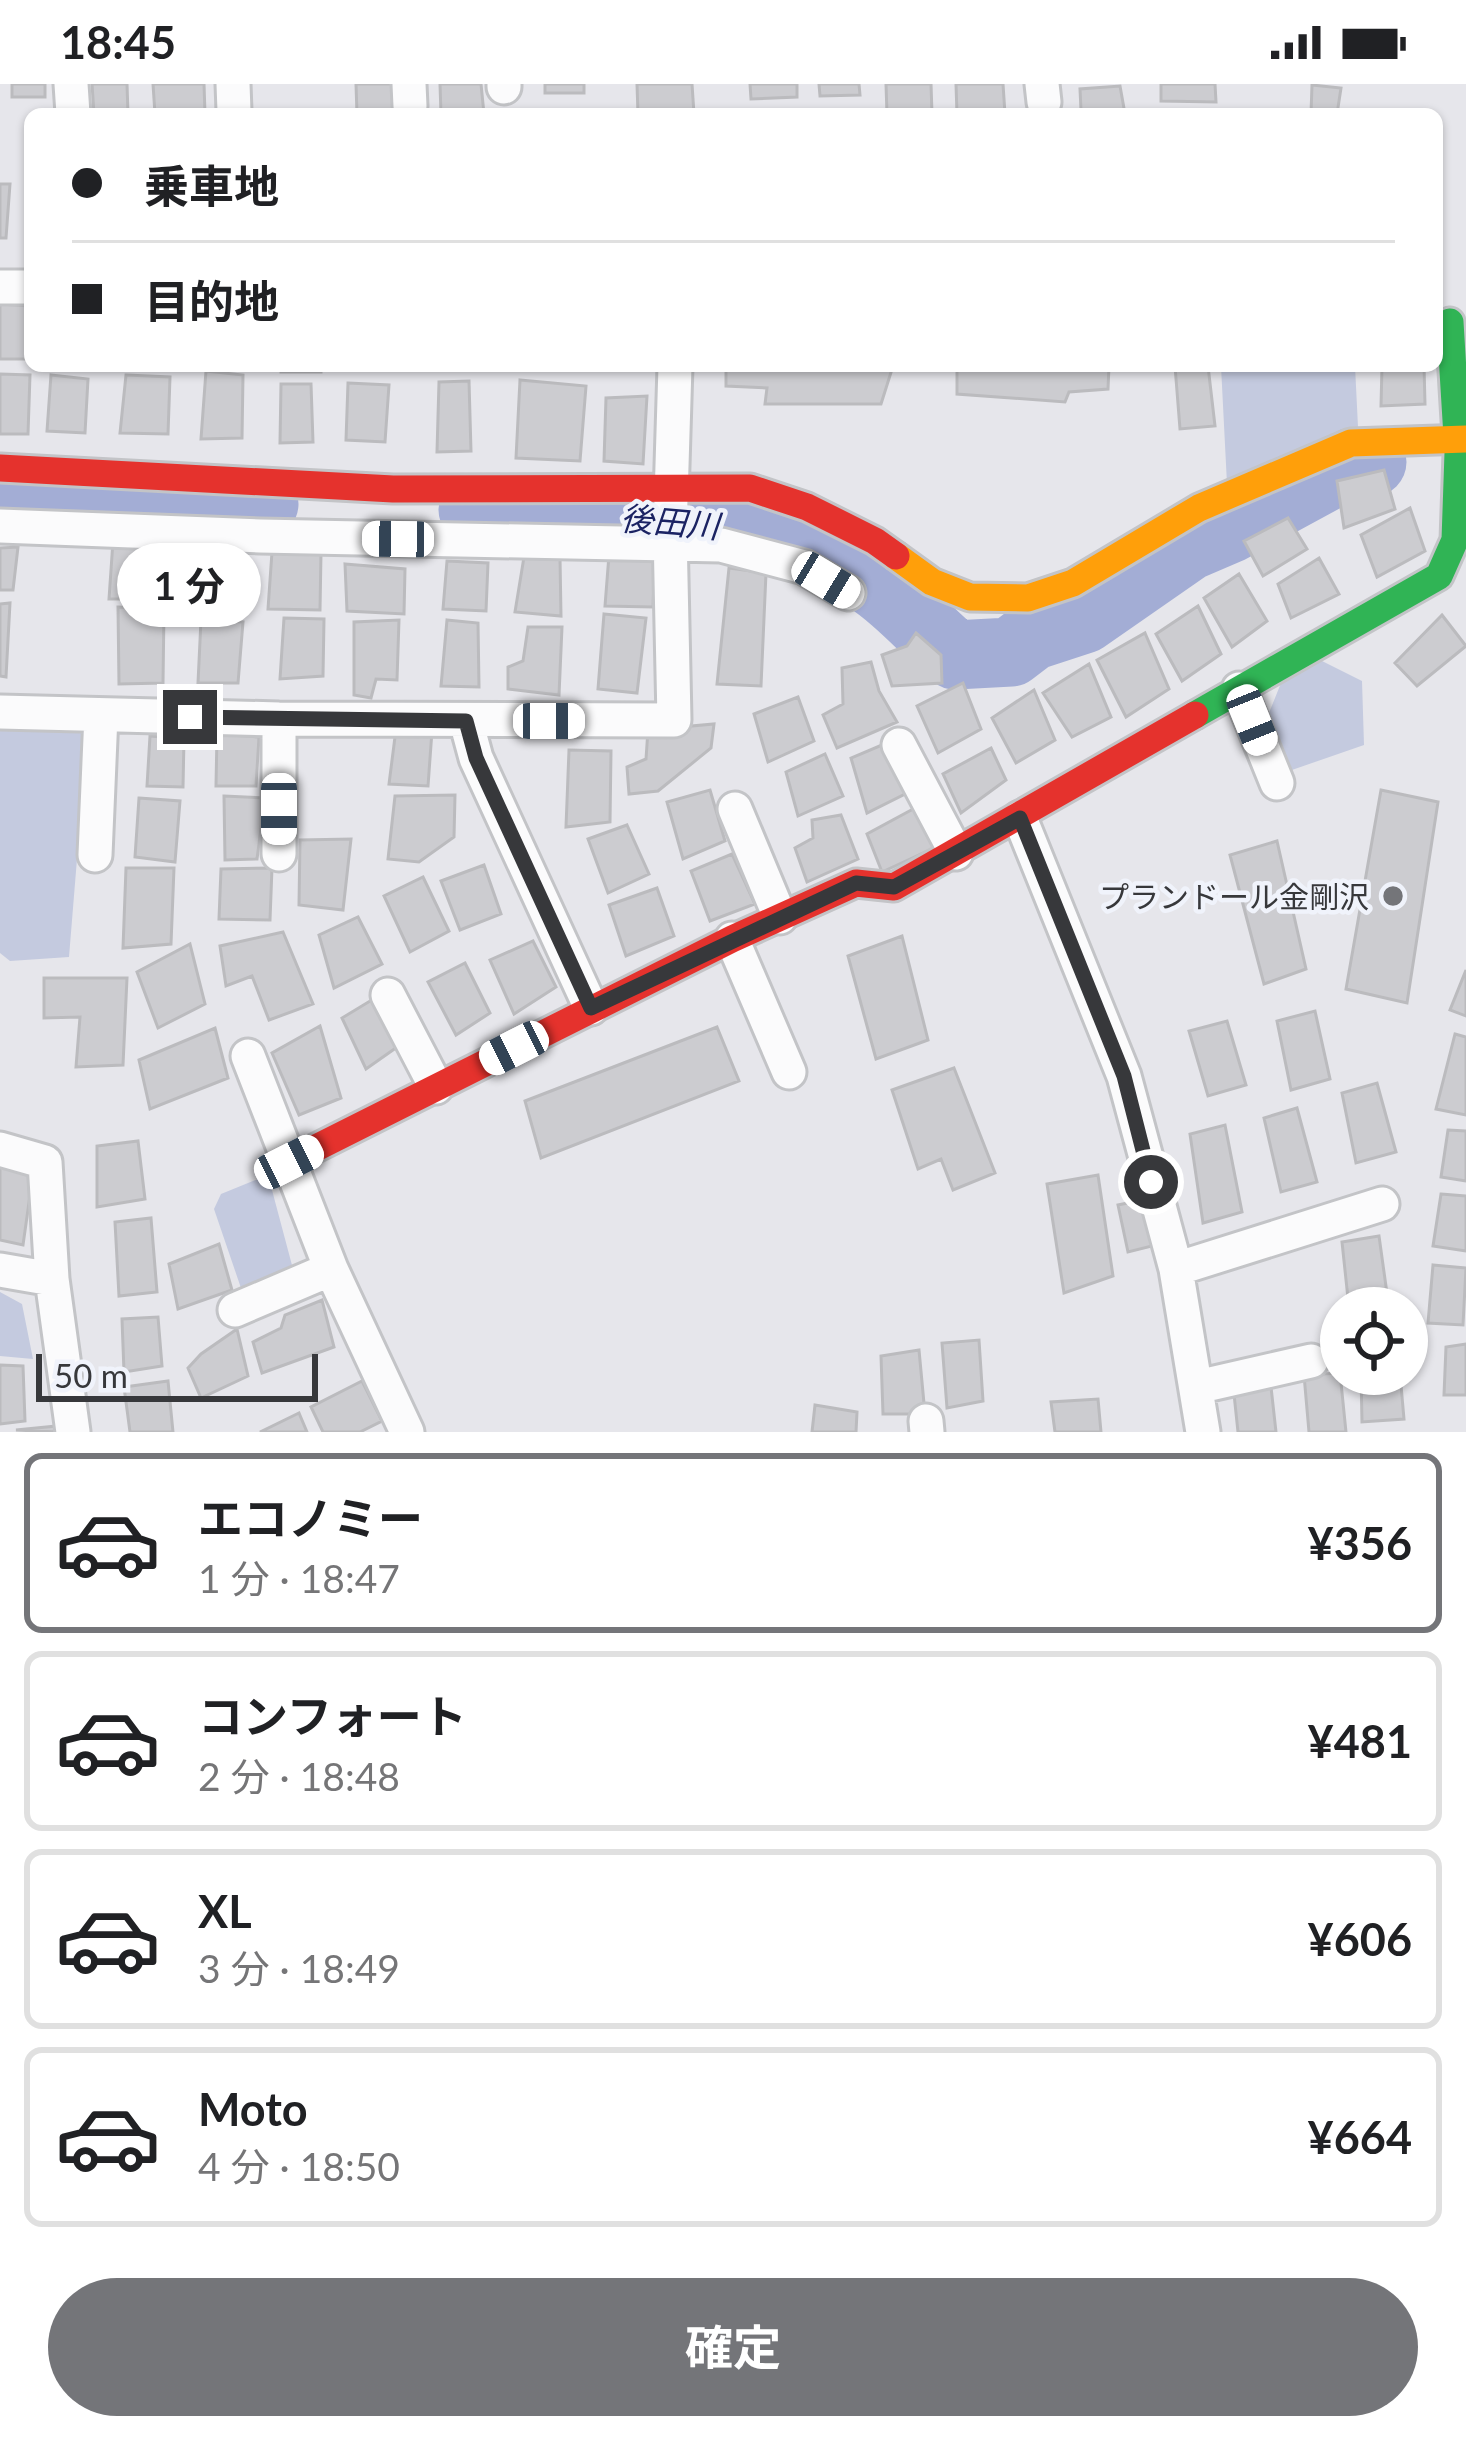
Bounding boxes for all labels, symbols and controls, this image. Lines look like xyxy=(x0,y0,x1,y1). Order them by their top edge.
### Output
text: 18:45 xyxy=(60,15,176,69)
text: 乗車地 xyxy=(144,159,279,213)
text: 目的地 xyxy=(144,274,279,328)
water label: 後田川 xyxy=(619,497,724,545)
car xyxy=(362,520,434,558)
callout: 1 分 xyxy=(118,543,262,627)
car xyxy=(786,546,866,614)
text: 1 分 xyxy=(153,562,225,608)
car xyxy=(1222,680,1282,760)
route end xyxy=(163,690,217,744)
car xyxy=(513,703,585,739)
car xyxy=(261,773,297,845)
place label: プランドール金剛沢 xyxy=(1099,878,1369,914)
marker: プランドール金剛沢 xyxy=(1380,883,1406,909)
car xyxy=(474,1016,554,1080)
car xyxy=(249,1130,329,1194)
route start xyxy=(1124,1155,1178,1209)
map controls xyxy=(1320,1287,1428,1395)
button: locate xyxy=(1320,1287,1428,1395)
scale bar xyxy=(36,1348,318,1401)
text: 50 m xyxy=(54,1355,128,1395)
icon: car xyxy=(54,1489,162,1597)
text: エコノミー xyxy=(198,1491,423,1545)
text: ¥356 xyxy=(1308,1516,1412,1570)
text: 1 分 · 18:47 xyxy=(198,1555,400,1601)
icon: car xyxy=(54,1687,162,1795)
text: コンフォート xyxy=(198,1689,467,1743)
text: ¥481 xyxy=(1308,1714,1412,1768)
text: 2 分 · 18:48 xyxy=(198,1753,400,1799)
text: XL xyxy=(198,1884,252,1938)
icon: car xyxy=(54,1885,162,1993)
text: ¥606 xyxy=(1308,1912,1412,1966)
text: 3 分 · 18:49 xyxy=(198,1945,400,1991)
text: Moto xyxy=(198,2082,308,2136)
icon: car xyxy=(54,2083,162,2191)
text: ¥664 xyxy=(1308,2110,1412,2164)
text: 4 分 · 18:50 xyxy=(198,2143,400,2189)
button: 確定 xyxy=(48,2278,1418,2416)

